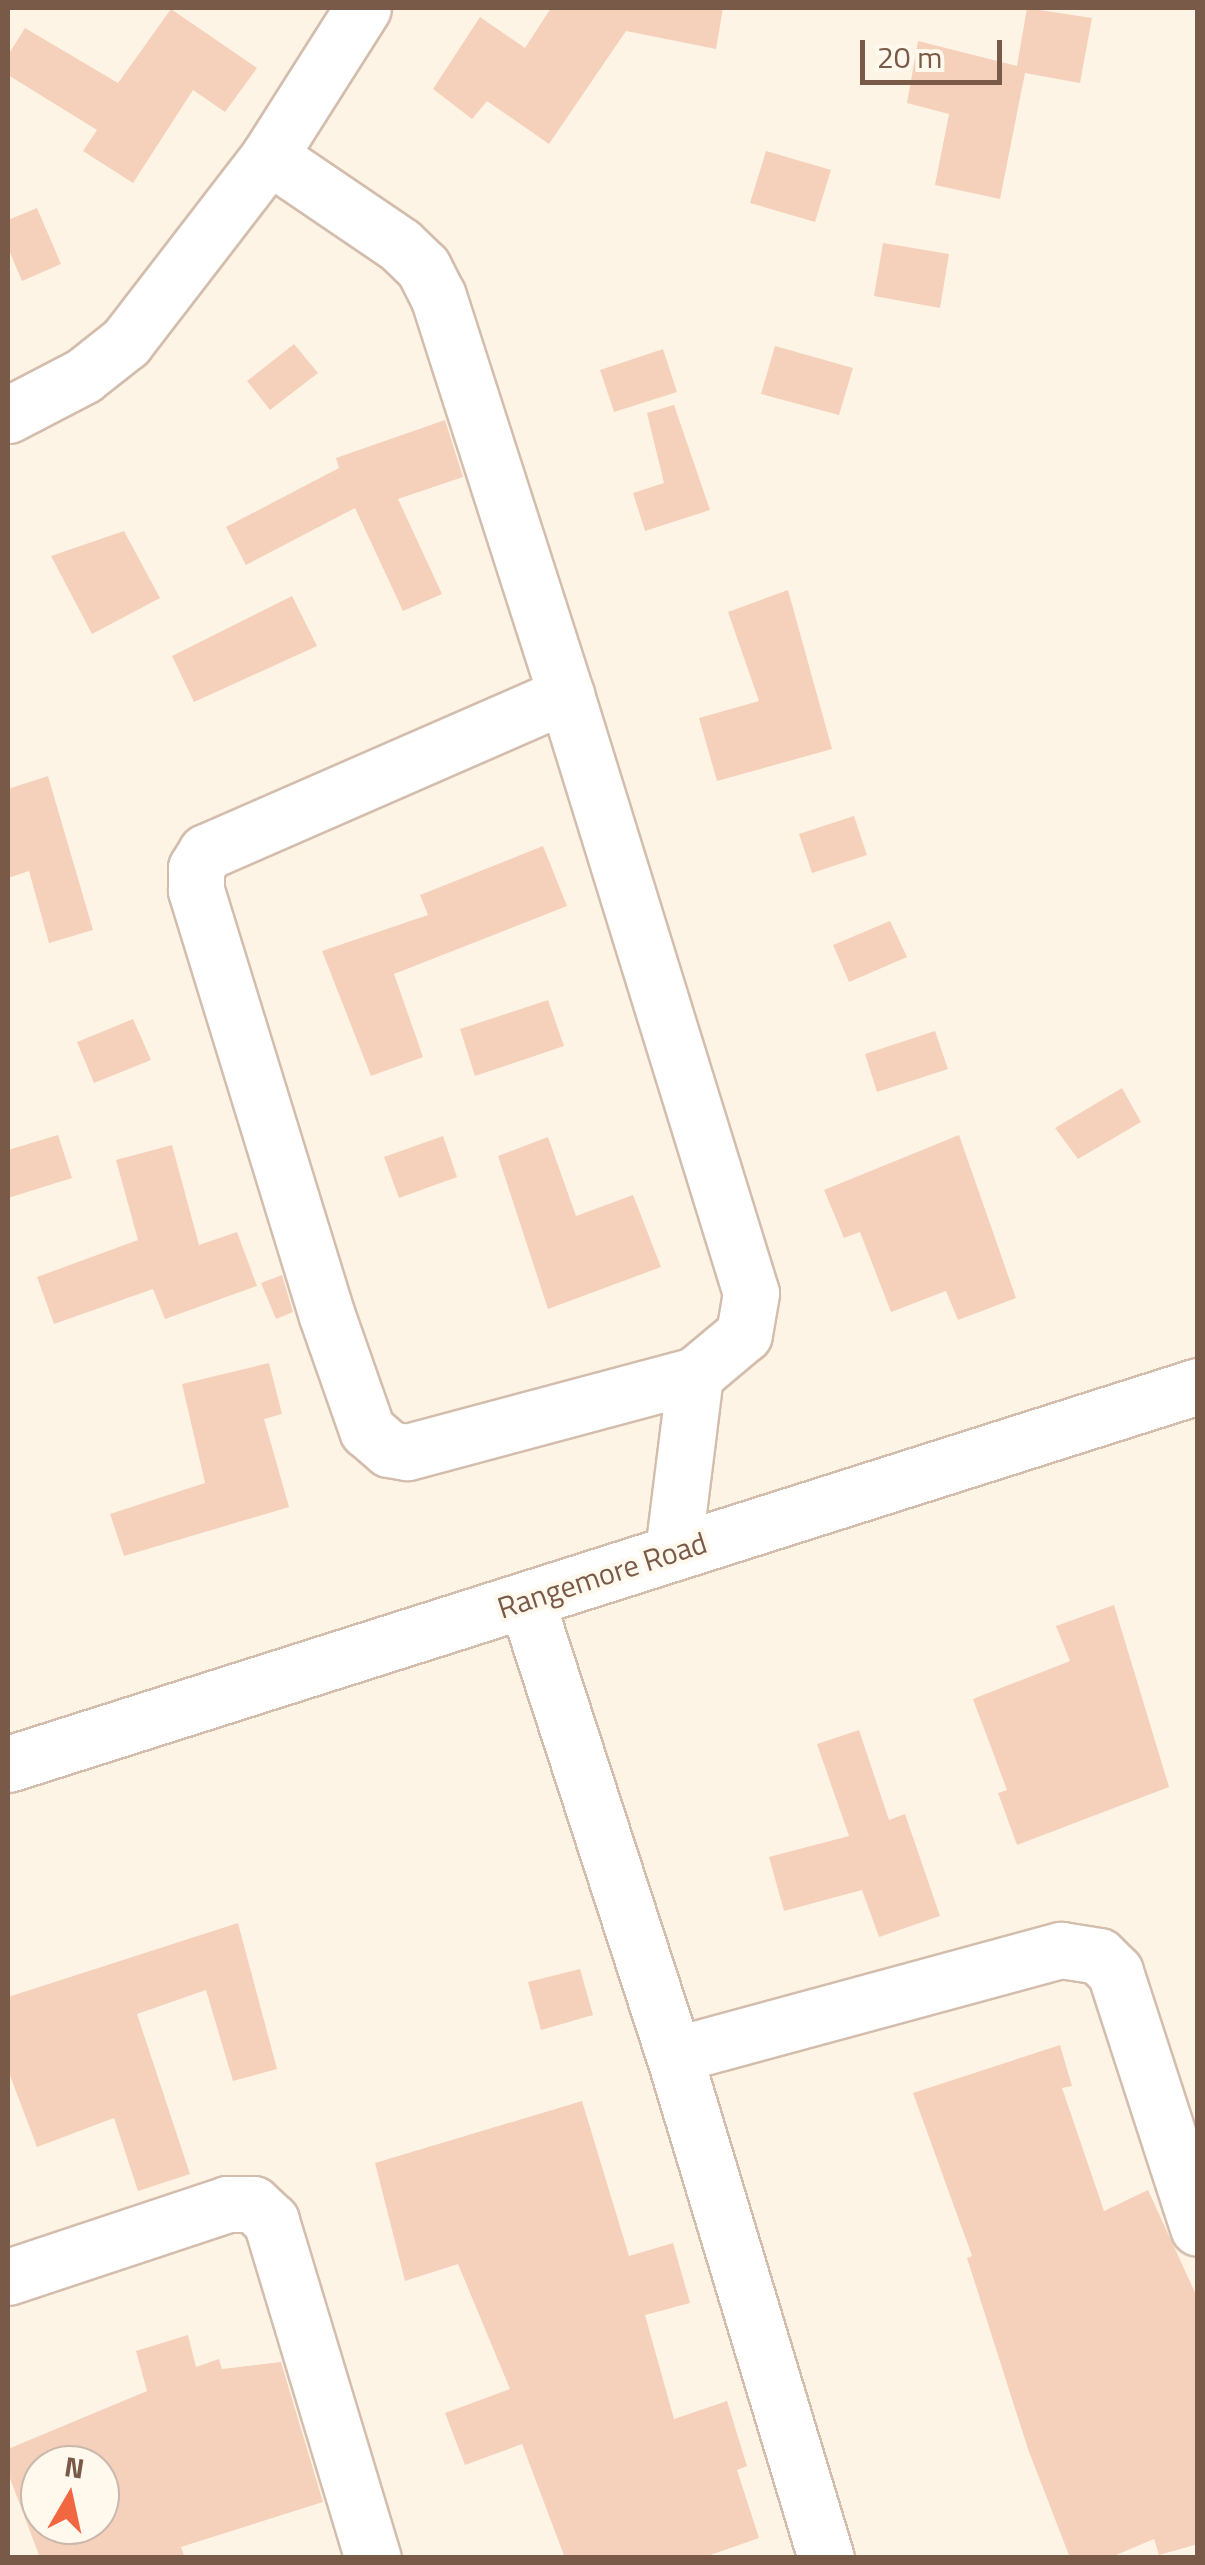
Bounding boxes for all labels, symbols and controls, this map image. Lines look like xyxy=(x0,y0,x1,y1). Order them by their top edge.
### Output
scale bar xyxy=(865,20,1008,82)
text: 20 m xyxy=(877,34,942,80)
street label: Rangemore Road xyxy=(493,1524,711,1626)
text: N xyxy=(62,2444,87,2490)
north arrow xyxy=(20,2445,120,2545)

